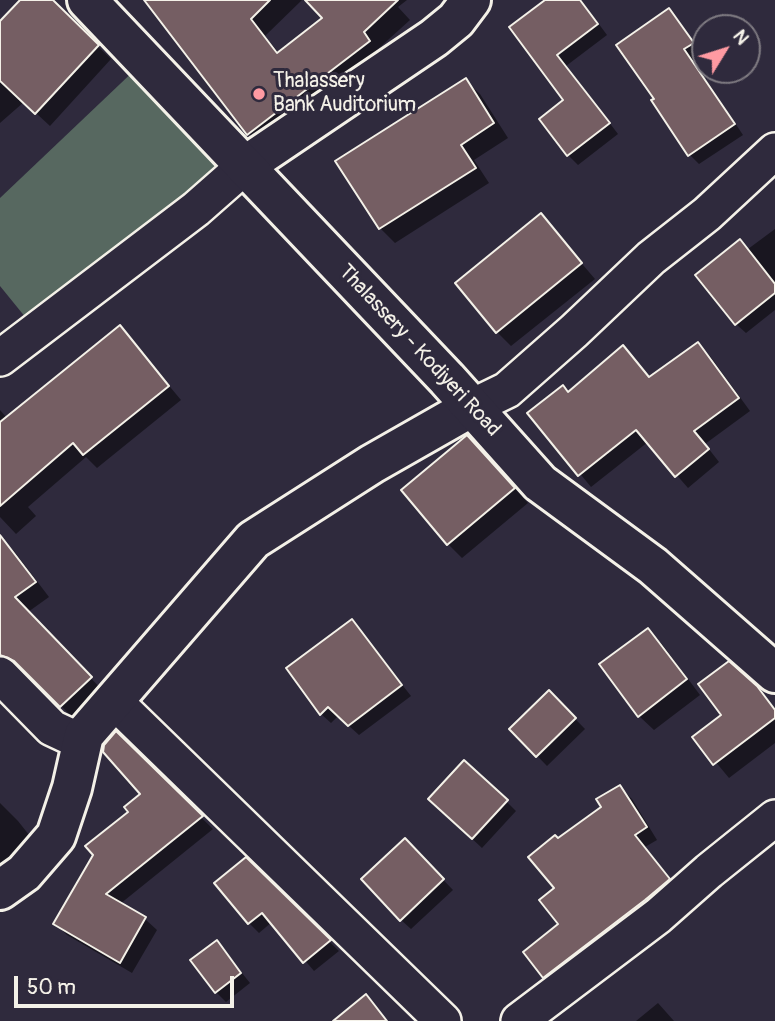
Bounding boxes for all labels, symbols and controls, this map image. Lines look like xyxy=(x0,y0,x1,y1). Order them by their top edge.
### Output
north arrow xyxy=(691,14,761,84)
text: N xyxy=(728,25,754,50)
place label: Thalassery Bank Auditorium xyxy=(273,69,416,119)
marker: Thalassery Bank Auditorium xyxy=(251,86,267,102)
street label: Thalassery - Kodiyeri Road xyxy=(333,260,505,442)
scale bar xyxy=(18,962,238,1006)
text: 50 m xyxy=(27,974,76,1001)

